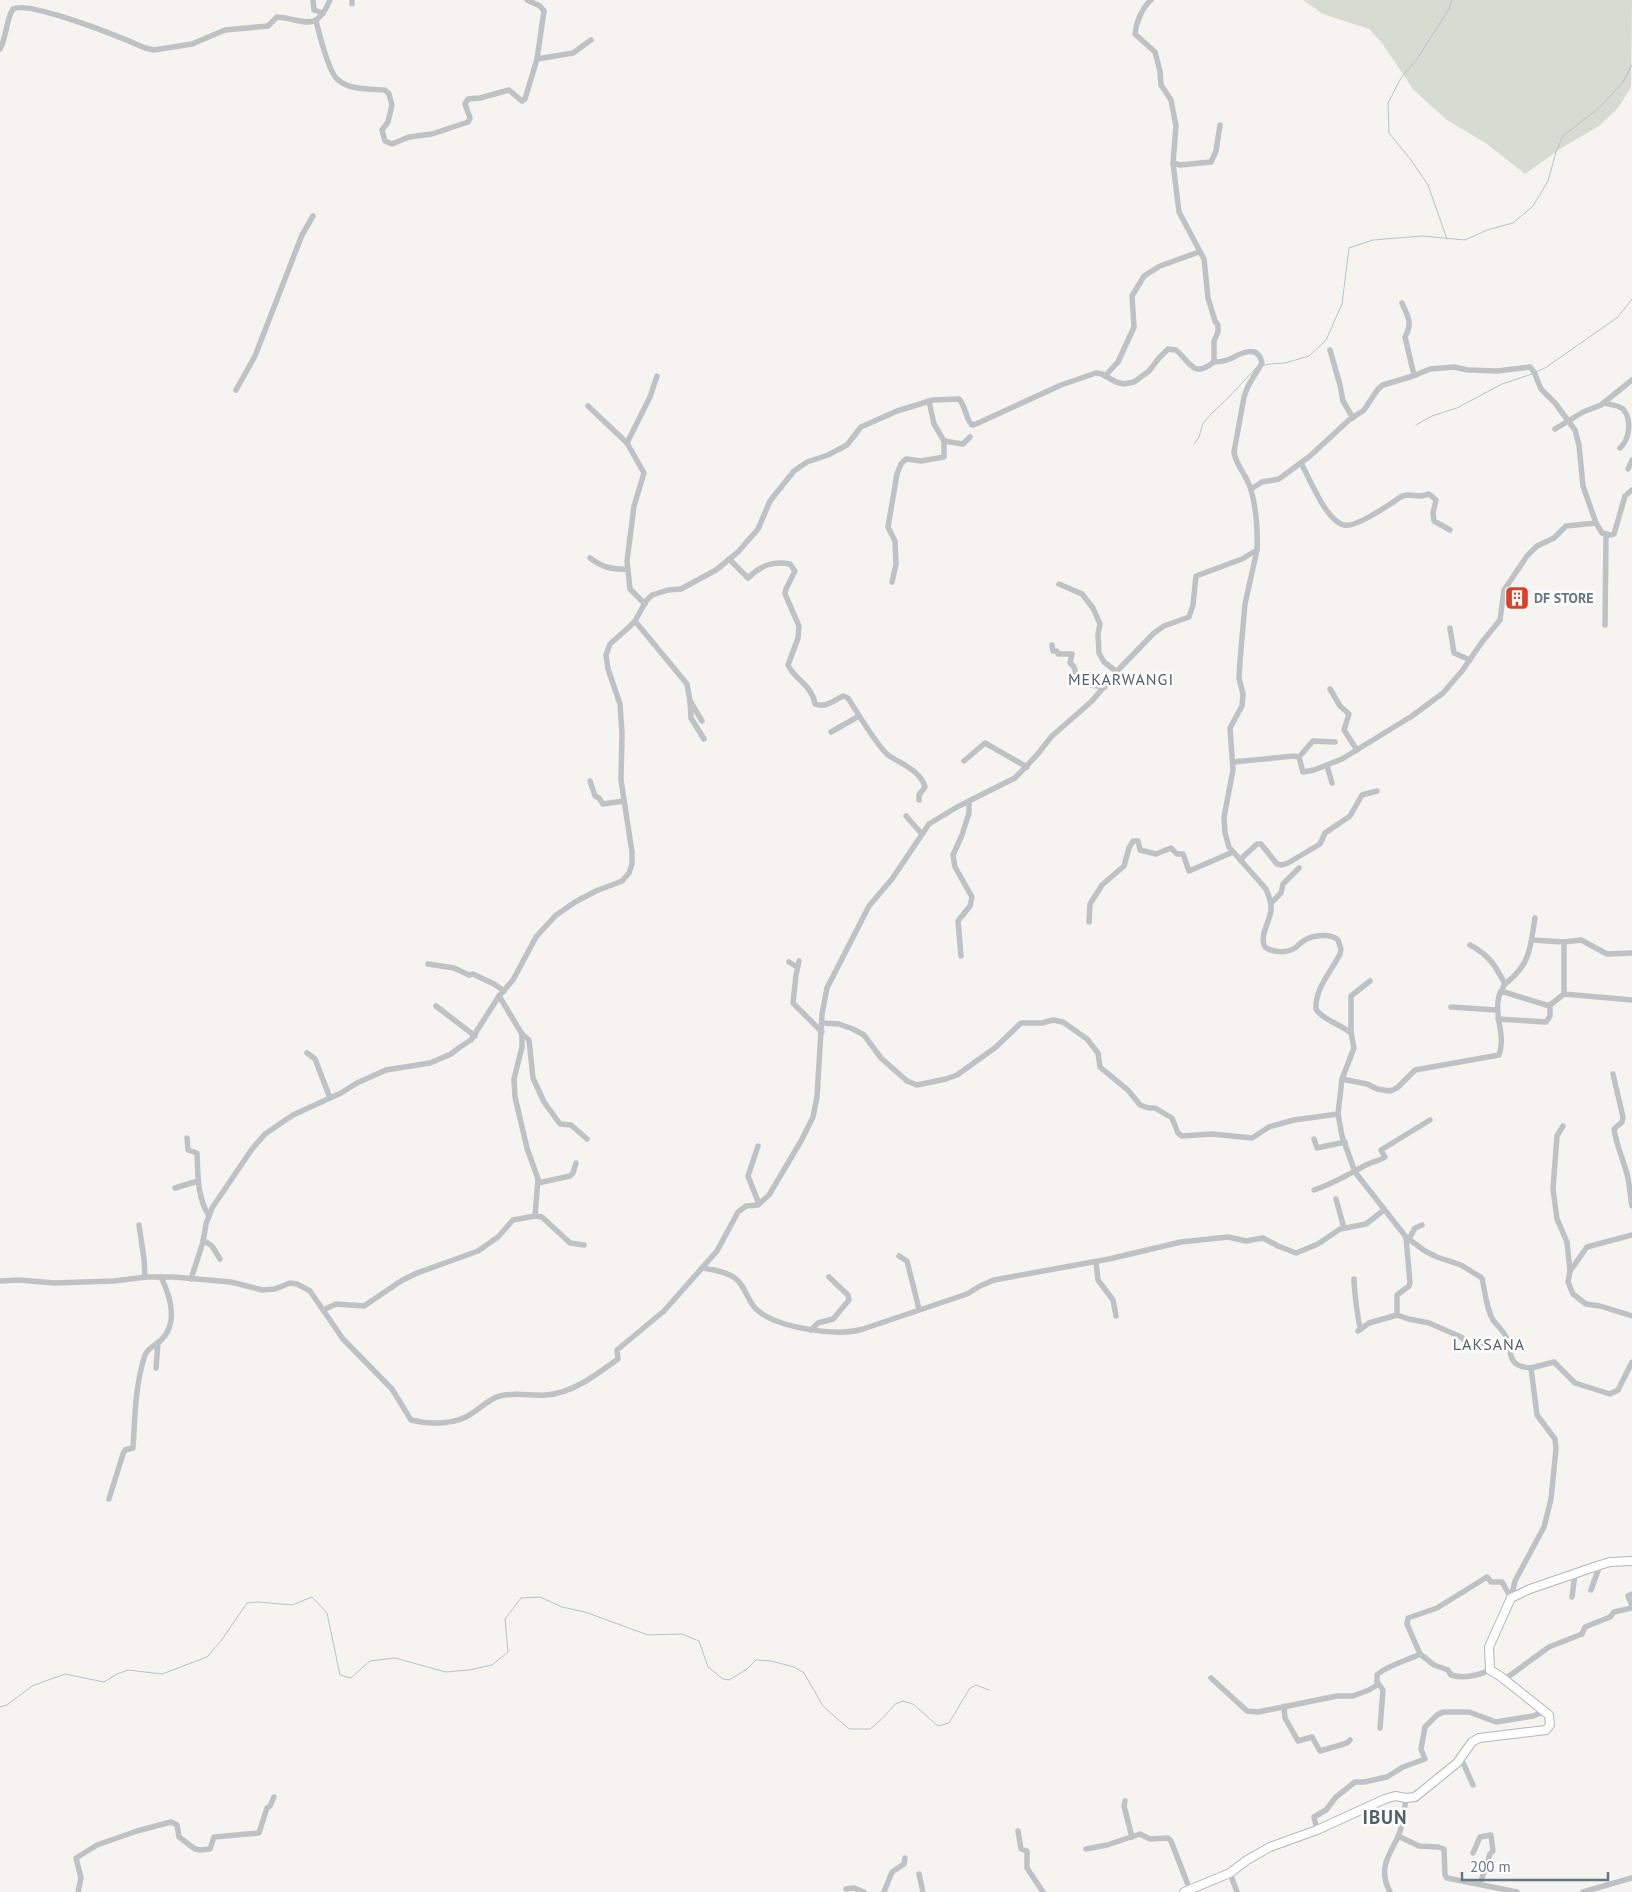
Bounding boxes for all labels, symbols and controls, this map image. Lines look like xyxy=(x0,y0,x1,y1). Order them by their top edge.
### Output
building icon: DF STORE xyxy=(1504,585,1530,611)
place label: DF STORE xyxy=(1534,589,1594,607)
district label: MEKARWANGI xyxy=(1068,669,1174,689)
district label: LAKSANA xyxy=(1453,1334,1525,1354)
district label: IBUN xyxy=(1362,1805,1408,1829)
scale bar xyxy=(1462,1850,1608,1882)
text: 200 m xyxy=(1470,1857,1511,1876)

